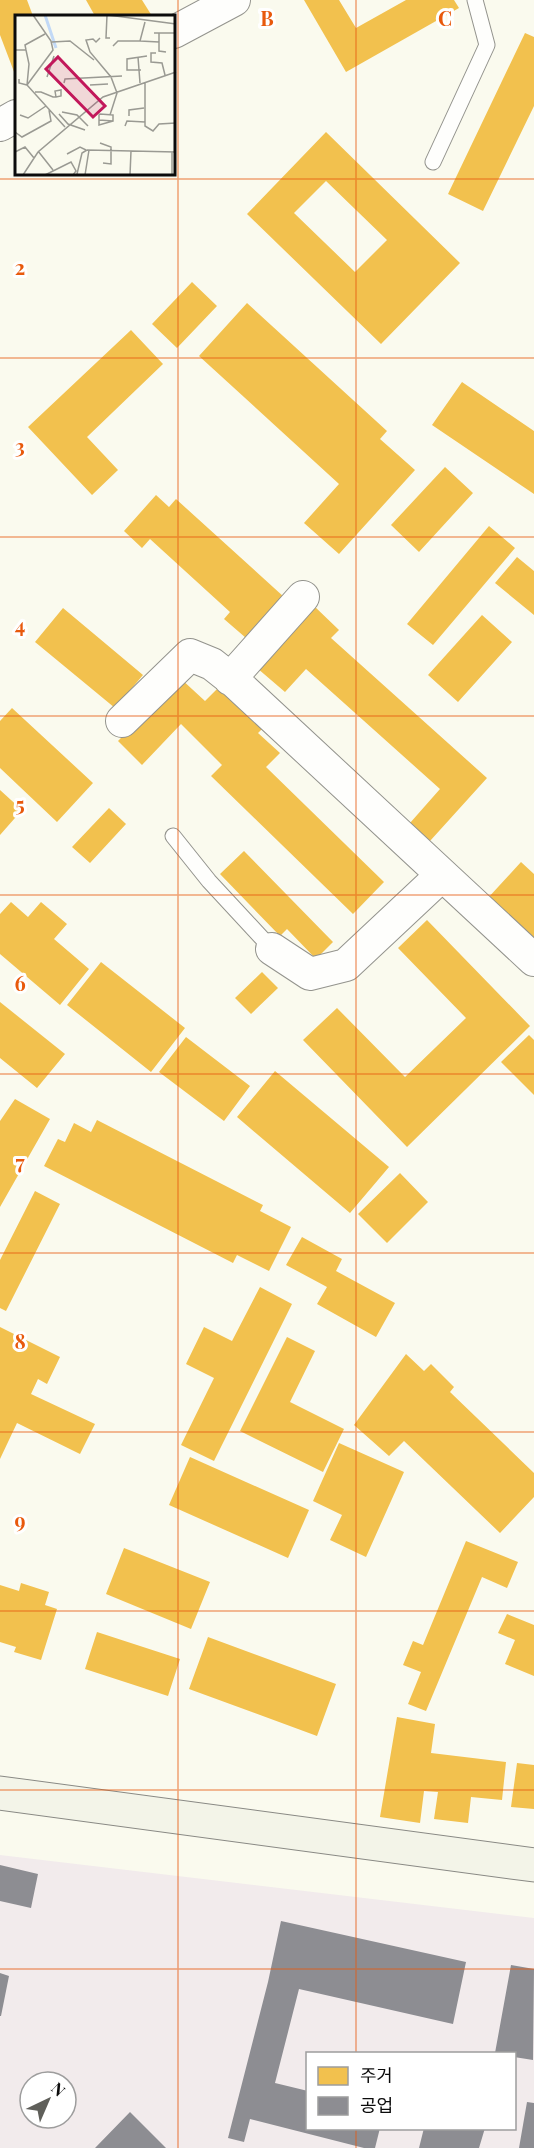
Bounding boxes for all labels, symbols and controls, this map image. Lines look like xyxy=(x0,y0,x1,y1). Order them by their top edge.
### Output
text: B xyxy=(260,4,274,31)
text: C xyxy=(438,4,452,31)
inset map xyxy=(15,15,176,176)
text: 2 xyxy=(15,253,25,280)
text: 3 xyxy=(15,432,25,459)
text: 4 xyxy=(15,611,25,638)
text: 5 xyxy=(15,790,25,817)
text: 6 xyxy=(14,969,26,996)
text: 7 xyxy=(15,1148,25,1175)
text: 8 xyxy=(14,1327,26,1354)
text: 9 xyxy=(14,1506,26,1533)
legend xyxy=(306,2052,516,2130)
text: 주거 xyxy=(360,2063,393,2087)
north arrow xyxy=(18,2070,78,2130)
text: N xyxy=(47,2077,71,2101)
text: 공업 xyxy=(360,2093,393,2117)

